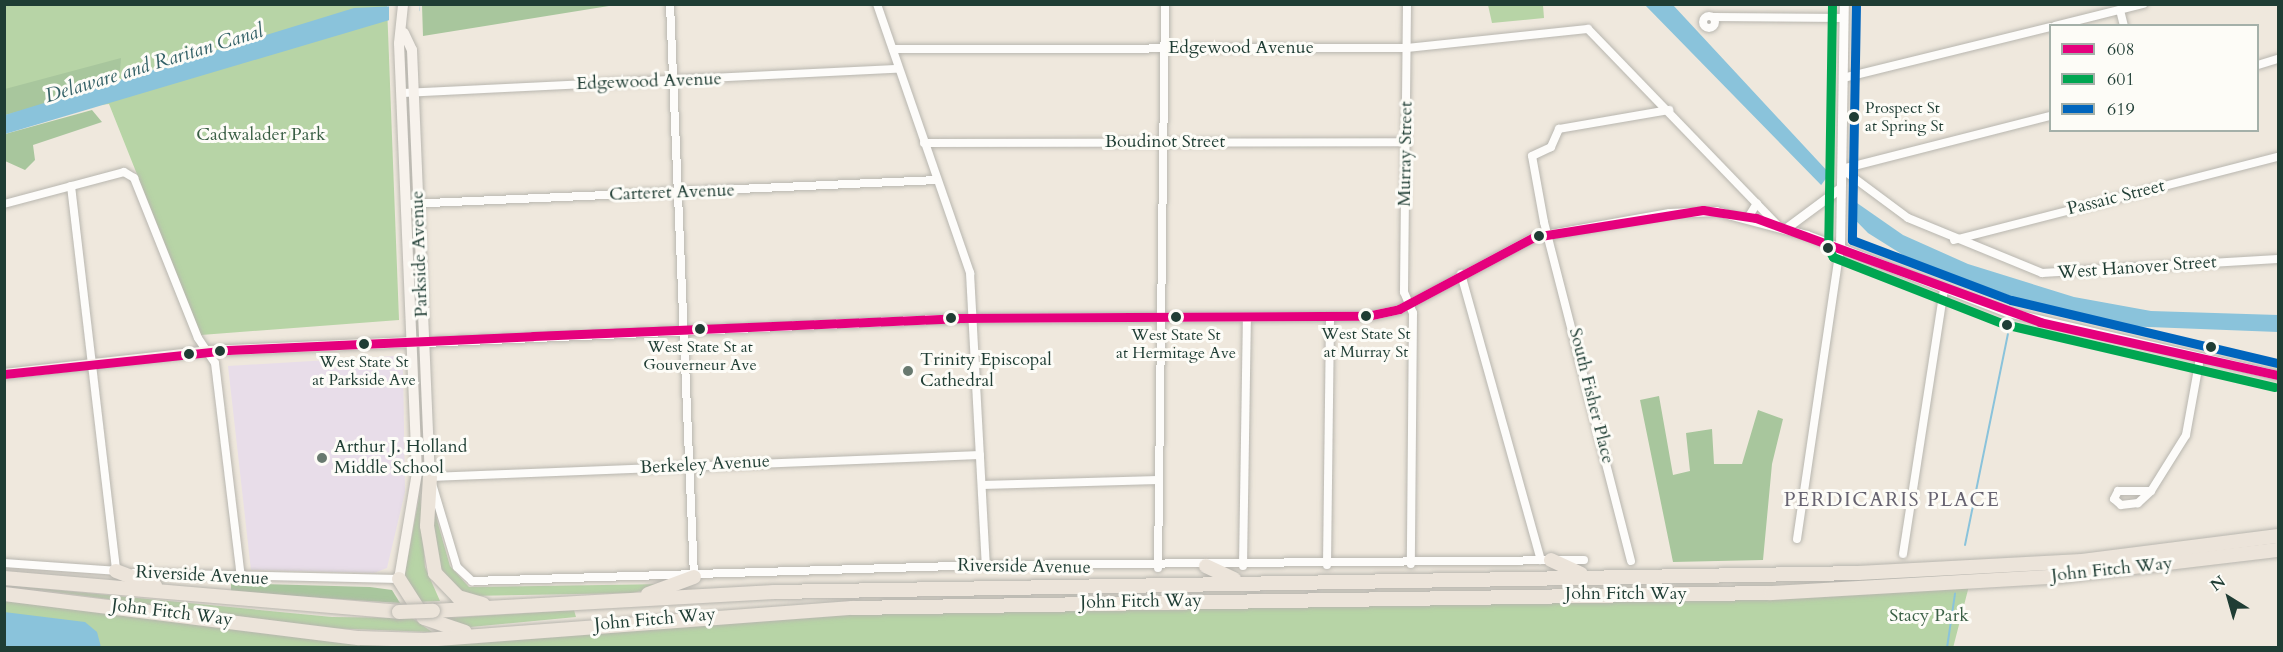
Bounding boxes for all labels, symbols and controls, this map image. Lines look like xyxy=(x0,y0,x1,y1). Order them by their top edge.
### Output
water label: Delaware and Raritan Canal xyxy=(42,18,266,108)
legend xyxy=(2049,24,2259,132)
street label: Edgewood Avenue xyxy=(1168,37,1314,59)
text: 608 xyxy=(2107,37,2135,62)
text: 601 xyxy=(2107,67,2135,92)
street label: Edgewood Avenue xyxy=(576,69,722,95)
text: 619 xyxy=(2107,97,2135,122)
place label: Prospect St at Spring St xyxy=(1865,98,1944,136)
street label: Murray Street xyxy=(1394,101,1418,207)
marker: Prospect St at Spring St xyxy=(1848,111,1860,123)
park label: Cadwalader Park xyxy=(196,124,326,146)
street label: Boudinot Street xyxy=(1105,131,1225,153)
street label: Passaic Street xyxy=(2065,175,2167,221)
street label: Carteret Avenue xyxy=(609,180,735,206)
street label: Parkside Avenue xyxy=(407,190,433,318)
unlabelled marker xyxy=(1533,230,1545,242)
unlabelled marker xyxy=(1822,242,1834,254)
street label: West Hanover Street xyxy=(2057,252,2217,284)
marker: West State St at Murray St xyxy=(1360,310,1372,322)
marker: West State St at Hermitage Ave xyxy=(1170,311,1182,323)
unlabelled marker xyxy=(945,312,957,324)
unlabelled marker xyxy=(2001,319,2013,331)
marker: West State St at Gouverneur Ave xyxy=(694,323,706,335)
place label: West State St at Murray St xyxy=(1321,324,1411,362)
place label: West State St at Hermitage Ave xyxy=(1116,325,1236,363)
street label: South Fisher Place xyxy=(1564,326,1618,466)
place label: West State St at Gouverneur Ave xyxy=(643,337,757,375)
marker: West State St at Parkside Ave xyxy=(358,338,370,350)
unlabelled marker xyxy=(2205,341,2217,353)
unlabelled marker xyxy=(214,345,226,357)
unlabelled marker xyxy=(183,348,195,360)
place label: Trinity Episcopal Cathedral xyxy=(920,350,1052,392)
place label: West State St at Parkside Ave xyxy=(312,352,416,390)
marker: Trinity Episcopal Cathedral xyxy=(901,364,915,378)
place label: Arthur J. Holland Middle School xyxy=(334,437,467,480)
marker: Arthur J. Holland Middle School xyxy=(315,451,329,465)
street label: Berkeley Avenue xyxy=(639,451,771,479)
district label: PERDICARIS PLACE xyxy=(1784,487,2000,511)
street label: John Fitch Way xyxy=(2050,553,2174,587)
street label: Riverside Avenue xyxy=(957,555,1091,579)
street label: Riverside Avenue xyxy=(135,562,269,590)
north arrow xyxy=(2199,568,2259,628)
text: N xyxy=(2206,571,2230,597)
street label: John Fitch Way xyxy=(1565,583,1687,605)
street label: John Fitch Way xyxy=(1080,590,1202,614)
street label: John Fitch Way xyxy=(110,595,234,631)
street label: John Fitch Way xyxy=(593,604,717,636)
park label: Stacy Park xyxy=(1889,605,1969,627)

